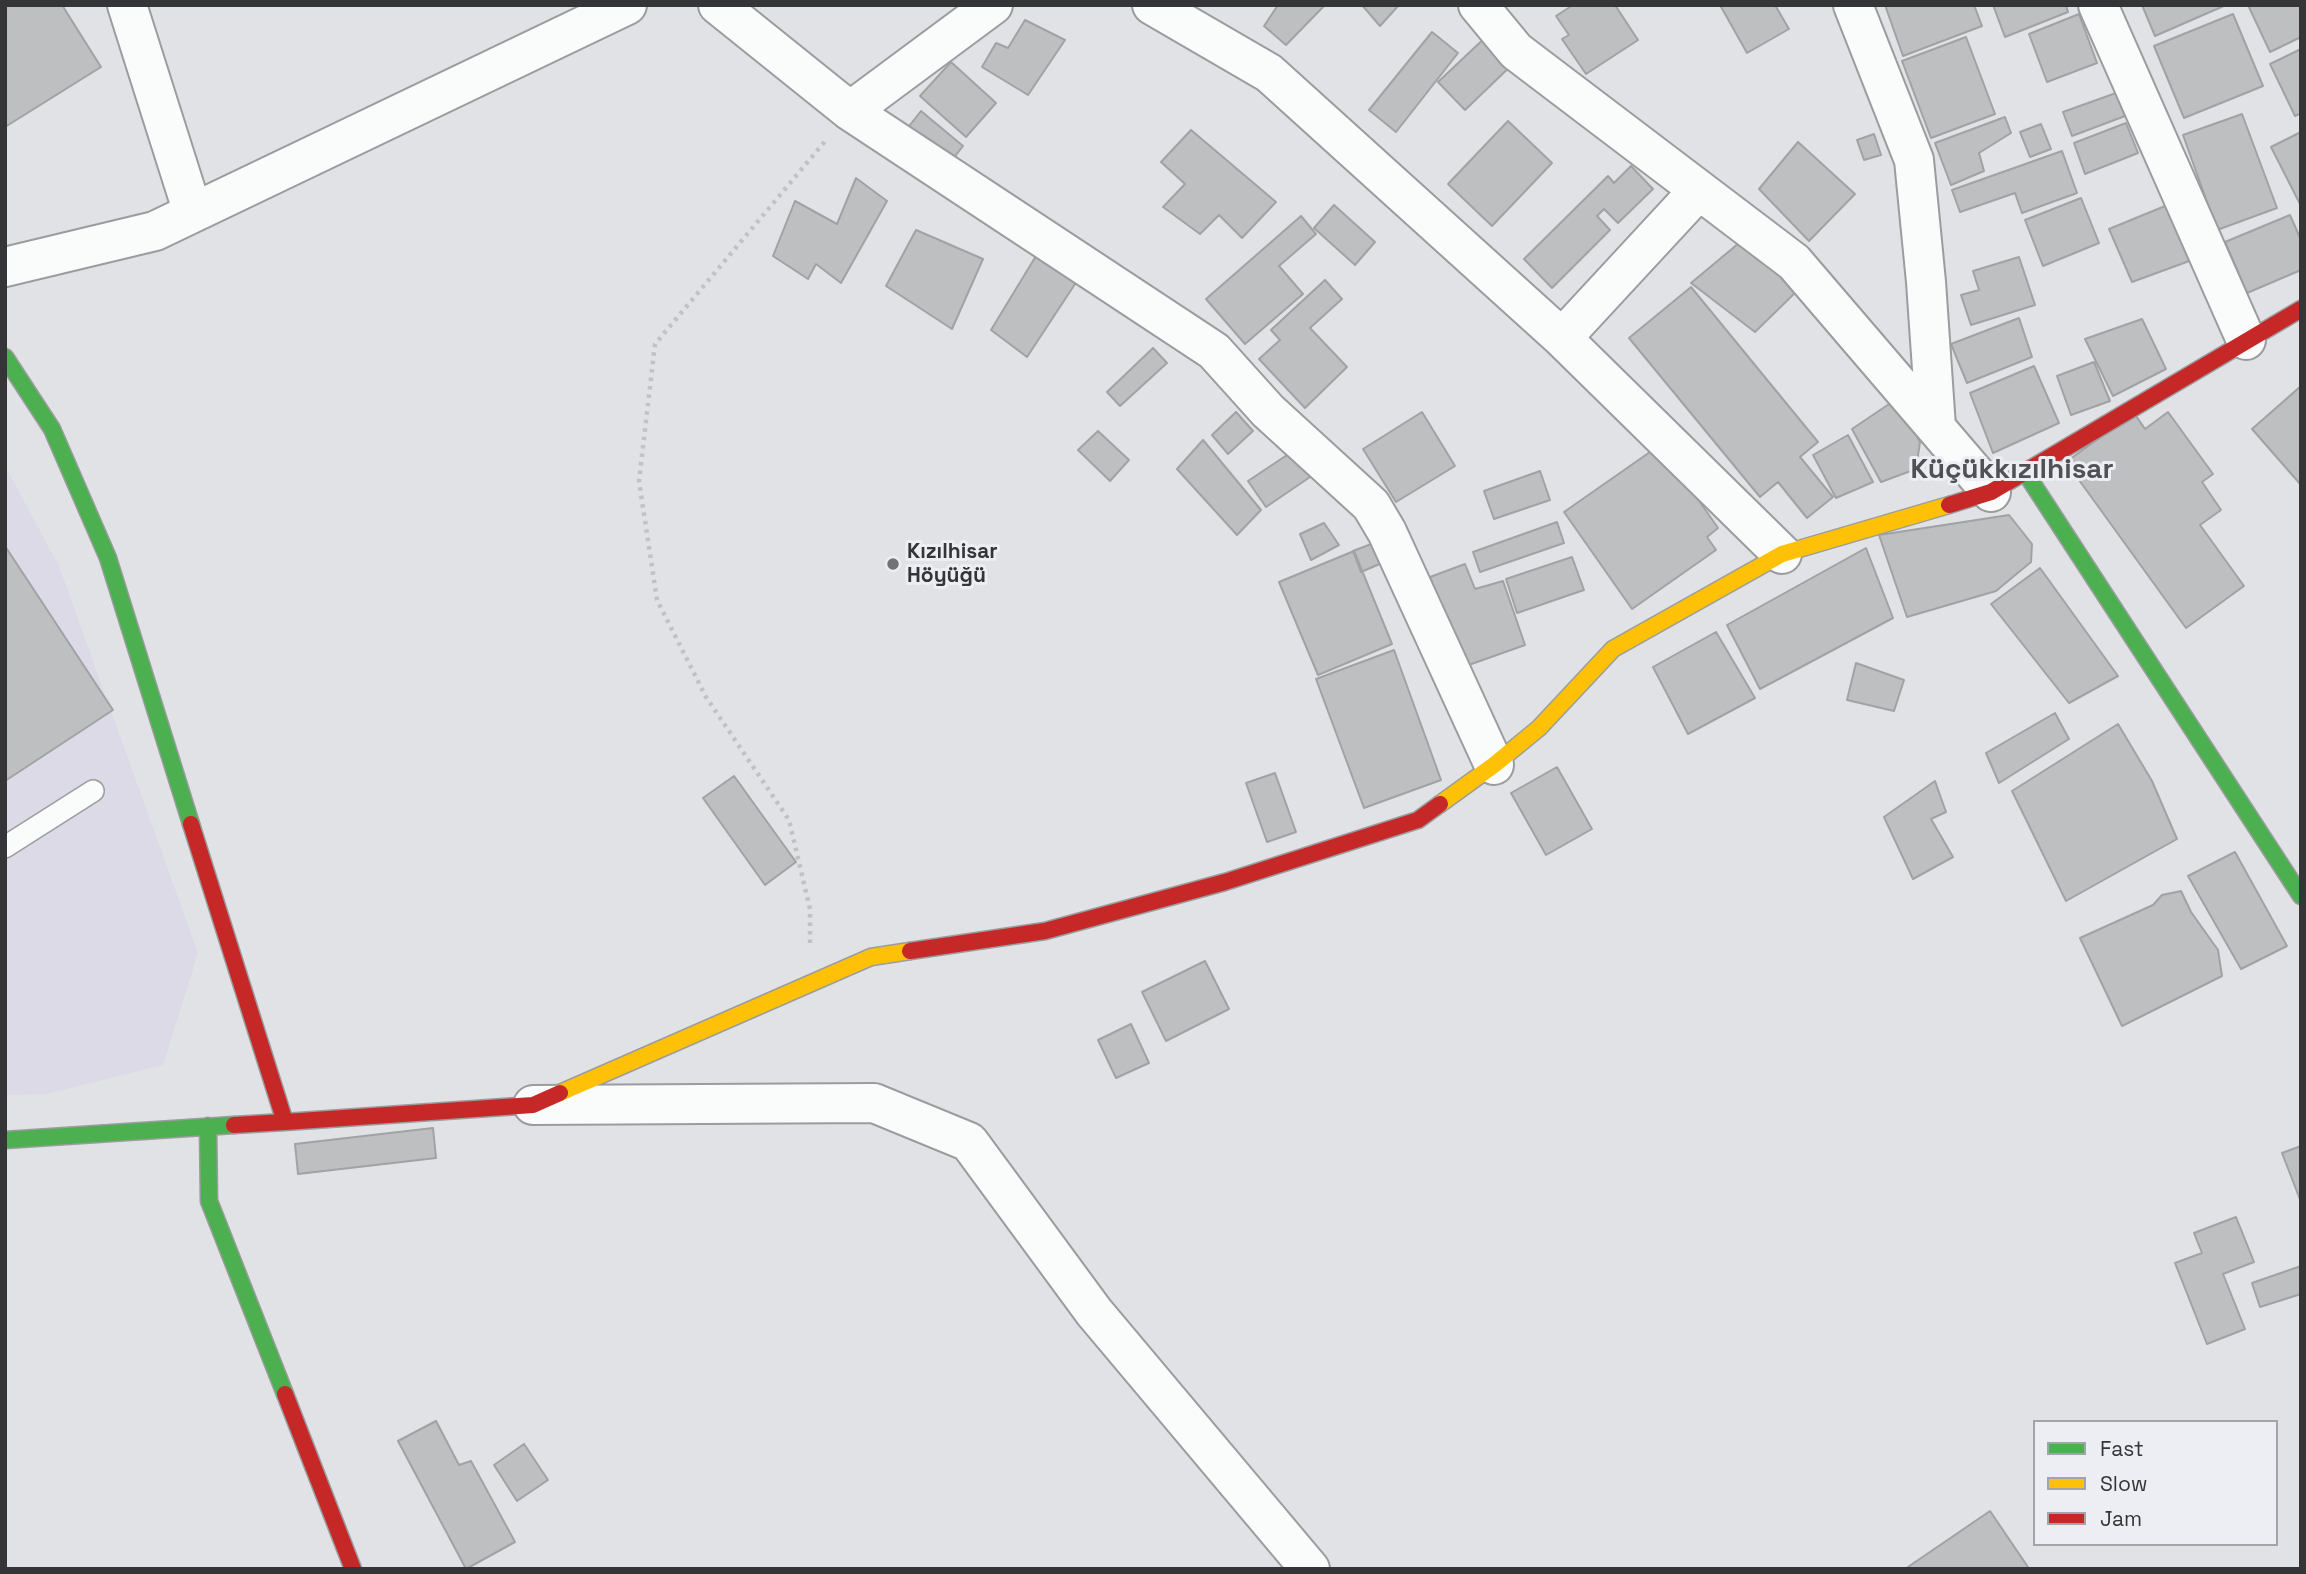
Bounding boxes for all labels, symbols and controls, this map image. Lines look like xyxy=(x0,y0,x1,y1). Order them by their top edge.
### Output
district label: Küçükkızılhisar xyxy=(1910,453,2114,487)
place label: Kızılhisar Höyüğü xyxy=(907,539,998,589)
marker: Kızılhisar Höyüğü xyxy=(885,556,901,572)
legend xyxy=(2033,1420,2278,1546)
text: Fast xyxy=(2100,1435,2144,1462)
text: Slow xyxy=(2100,1470,2148,1497)
text: Jam xyxy=(2100,1505,2142,1532)

